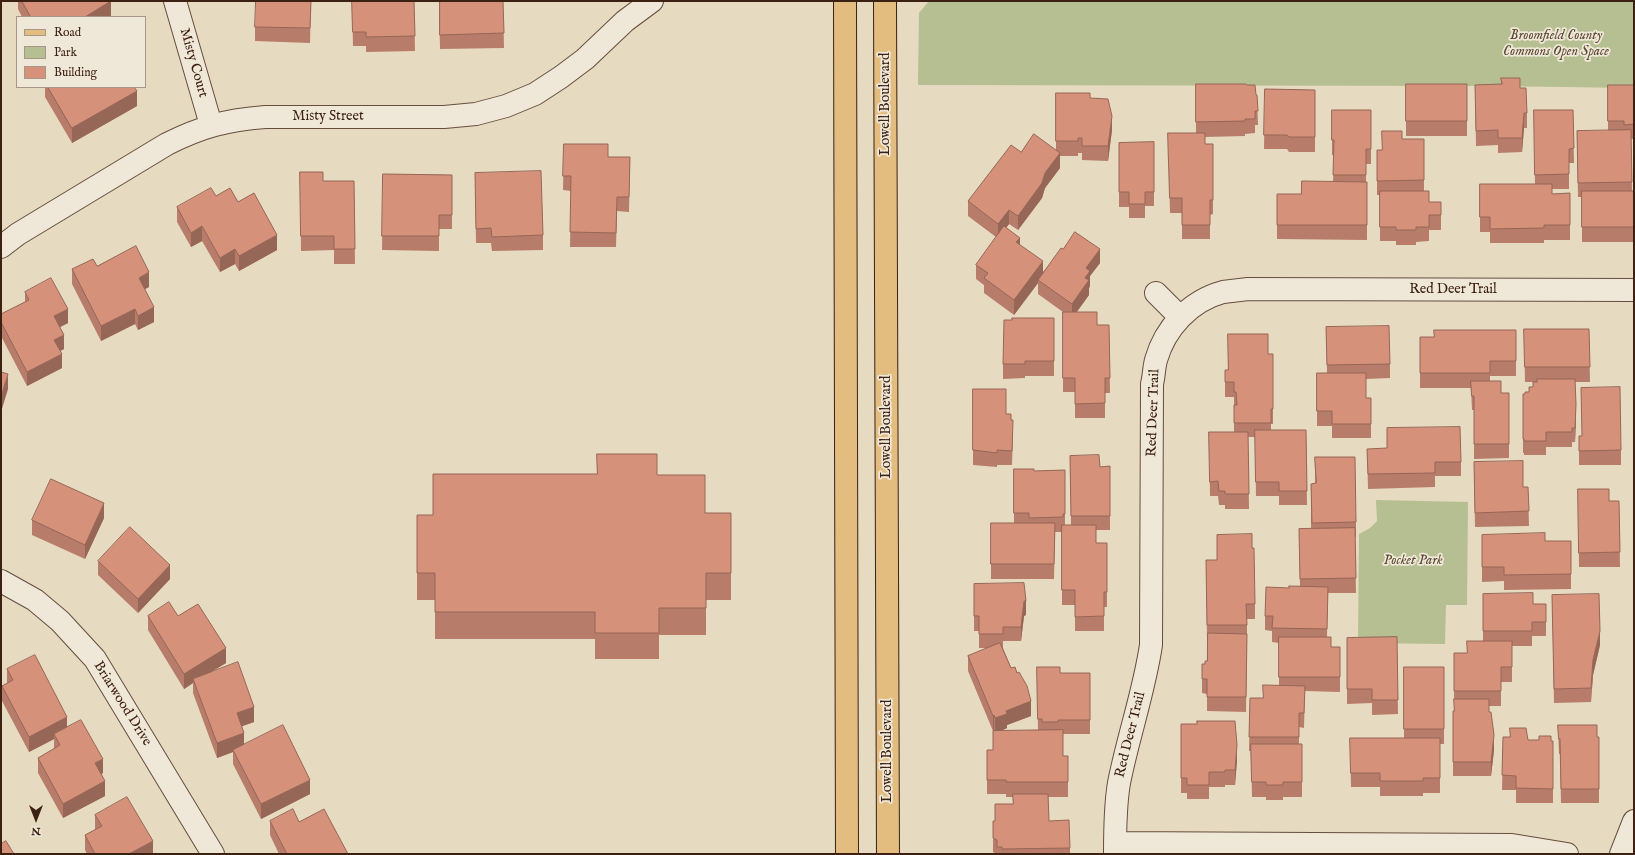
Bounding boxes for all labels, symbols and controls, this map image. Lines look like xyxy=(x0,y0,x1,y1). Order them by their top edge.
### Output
legend xyxy=(16,16,146,88)
text: Road xyxy=(54,25,81,40)
street label: Misty Court xyxy=(175,26,211,100)
park label: Broomfield County Commons Open Space xyxy=(1503,28,1609,60)
text: Park xyxy=(54,45,77,60)
street label: Lowell Boulevard xyxy=(878,53,894,155)
text: Building xyxy=(54,65,97,80)
street label: Misty Street xyxy=(292,109,364,125)
street label: Red Deer Trail xyxy=(1409,282,1497,298)
street label: Red Deer Trail xyxy=(1144,369,1164,457)
street label: Lowell Boulevard xyxy=(879,376,895,478)
park label: Pocket Park xyxy=(1383,553,1443,569)
street label: Briarwood Drive xyxy=(89,659,155,749)
street label: Red Deer Trail xyxy=(1112,690,1150,780)
street label: Lowell Boulevard xyxy=(880,700,896,802)
north arrow xyxy=(16,799,56,839)
text: N xyxy=(31,824,41,838)

